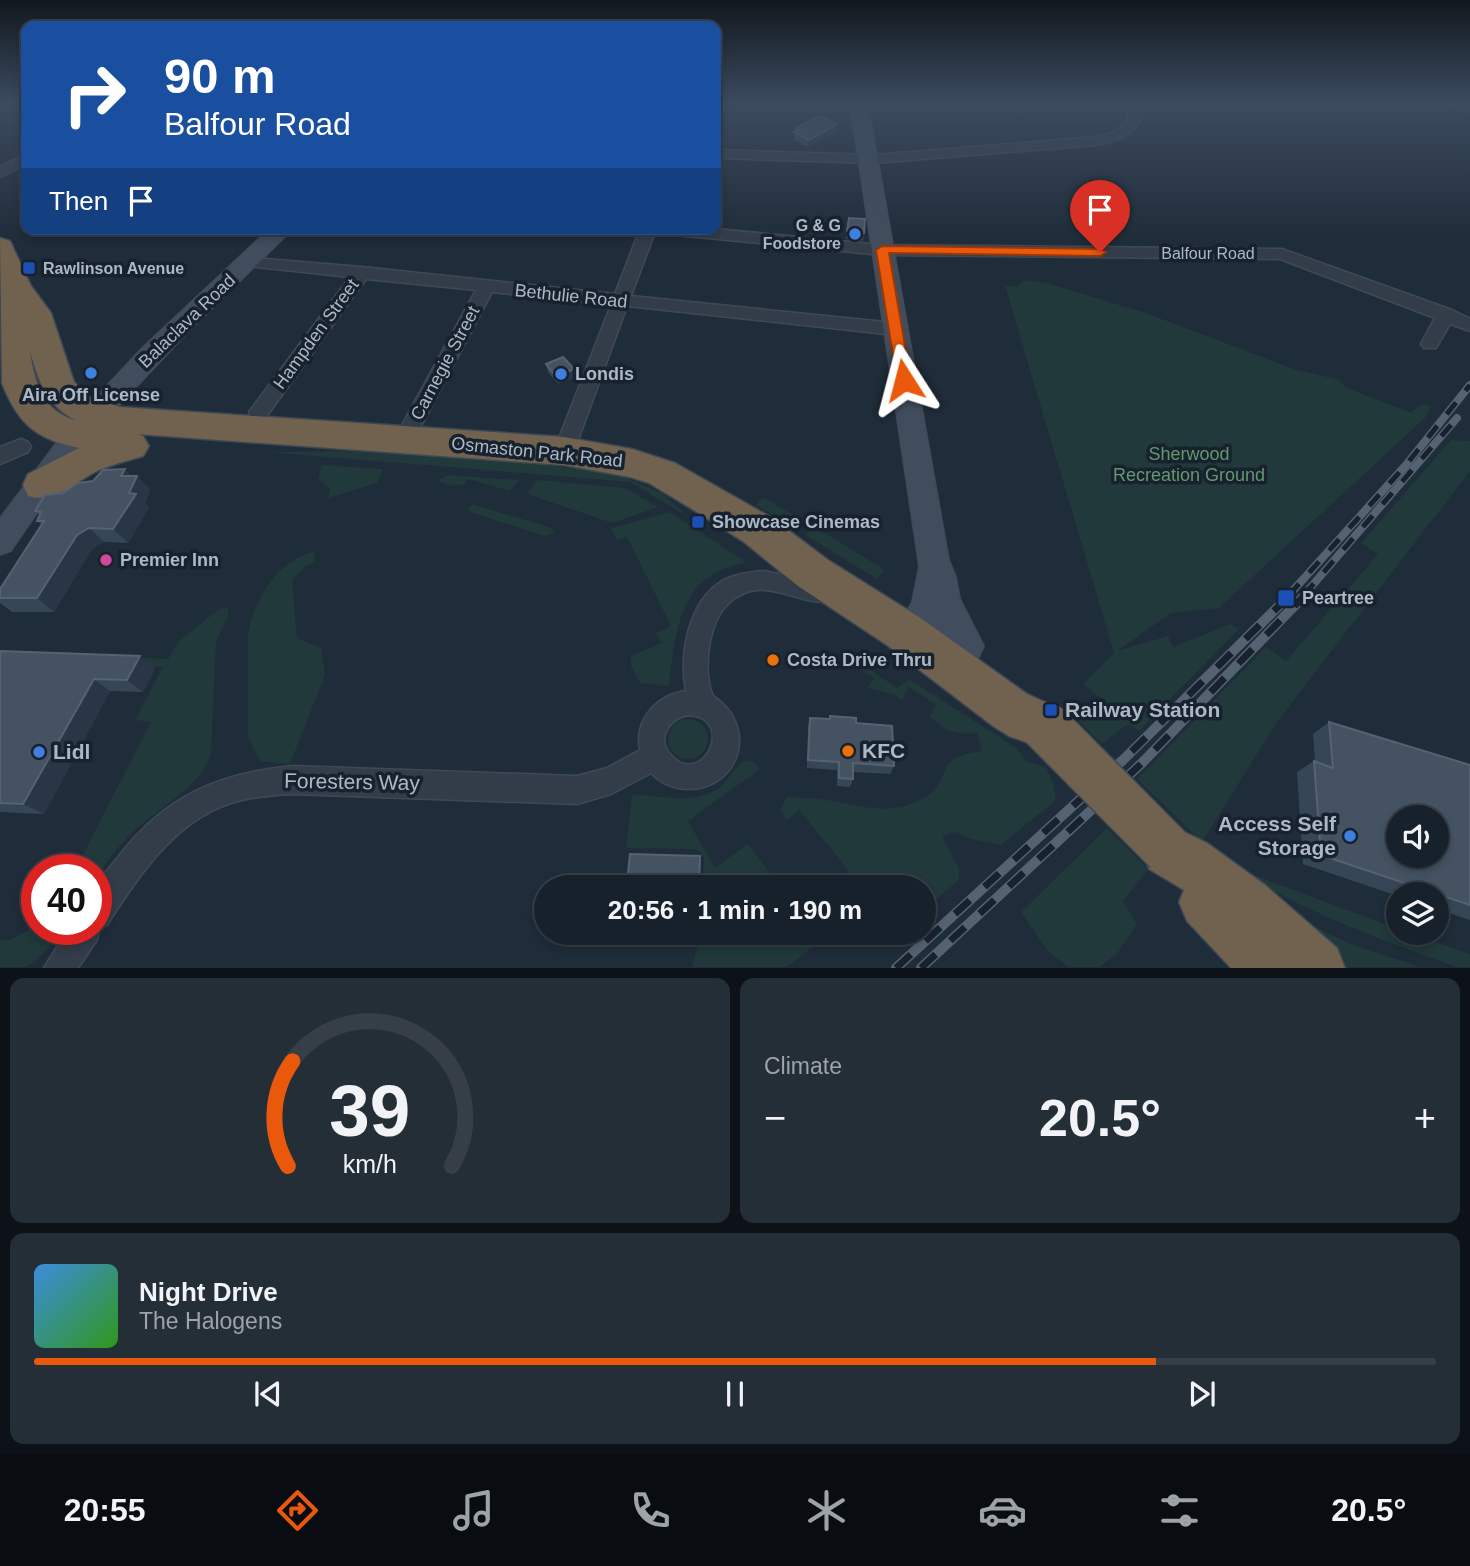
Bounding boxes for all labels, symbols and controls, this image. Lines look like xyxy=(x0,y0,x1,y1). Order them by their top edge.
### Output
icon: right xyxy=(49,49,140,140)
text: 90 m xyxy=(164,49,276,103)
text: Balfour Road xyxy=(164,106,351,142)
pin xyxy=(1070,180,1130,252)
icon: arrive xyxy=(122,182,160,220)
text: Then xyxy=(49,186,108,216)
icon: arrive xyxy=(1081,191,1119,229)
place label: G & G Foodstore xyxy=(763,217,841,252)
marker: G & G Foodstore xyxy=(847,226,863,242)
street label: Balfour Road xyxy=(1161,245,1255,262)
marker: Rawlinson Avenue xyxy=(21,260,37,276)
place label: Rawlinson Avenue xyxy=(43,260,184,277)
street label: Balaclava Road xyxy=(135,270,239,372)
street label: Hampden Street xyxy=(269,275,363,393)
street label: Bethulie Road xyxy=(514,280,628,312)
street label: Carnegie Street xyxy=(407,303,483,423)
position arrow xyxy=(867,343,941,417)
place label: Londis xyxy=(575,364,634,384)
marker: Aira Off License xyxy=(83,365,99,381)
marker: Londis xyxy=(553,366,569,382)
place label: Aira Off License xyxy=(22,385,160,405)
street label: Osmaston Park Road xyxy=(450,433,624,471)
park label: Sherwood Recreation Ground xyxy=(1113,444,1265,485)
place label: Showcase Cinemas xyxy=(712,512,880,532)
marker: Showcase Cinemas xyxy=(690,514,706,530)
place label: Premier Inn xyxy=(120,550,219,570)
marker: Premier Inn xyxy=(98,552,114,568)
marker: Peartree xyxy=(1276,588,1296,608)
place label: Peartree xyxy=(1302,588,1374,608)
place label: Costa Drive Thru xyxy=(787,650,932,670)
marker: Costa Drive Thru xyxy=(765,652,781,668)
place label: Railway Station xyxy=(1065,698,1220,721)
marker: Railway Station xyxy=(1043,702,1059,718)
place label: KFC xyxy=(862,739,905,762)
place label: Lidl xyxy=(53,740,90,763)
marker: KFC xyxy=(840,743,856,759)
marker: Lidl xyxy=(31,744,47,760)
street label: Foresters Way xyxy=(284,769,421,794)
map controls xyxy=(1386,805,1449,945)
button: sound xyxy=(1386,805,1449,868)
place label: Access Self Storage xyxy=(1218,812,1337,859)
marker: Access Self Storage xyxy=(1342,828,1358,844)
speed limit sign: 40 xyxy=(21,854,112,945)
button: layers xyxy=(1386,882,1449,945)
text: 20:56 · 1 min · 190 m xyxy=(608,895,862,925)
text: Climate xyxy=(764,1053,842,1079)
text: 39 xyxy=(330,1071,410,1152)
text: 20.5° xyxy=(1039,1089,1161,1147)
text: − xyxy=(764,1097,786,1139)
text: + xyxy=(1414,1097,1436,1139)
text: km/h xyxy=(343,1150,397,1178)
text: Night Drive xyxy=(139,1277,278,1307)
text: The Halogens xyxy=(139,1308,282,1334)
icon: previous xyxy=(249,1375,287,1413)
icon: pause xyxy=(716,1375,754,1413)
icon: next xyxy=(1183,1375,1221,1413)
icon: directions xyxy=(273,1486,322,1535)
icon: music xyxy=(449,1486,498,1535)
icon: phone xyxy=(626,1486,675,1535)
icon: climate xyxy=(802,1486,851,1535)
icon: car xyxy=(978,1486,1027,1535)
icon: filters xyxy=(1155,1486,1204,1535)
text: 20:55 xyxy=(64,1492,146,1528)
text: 20.5° xyxy=(1331,1492,1406,1528)

